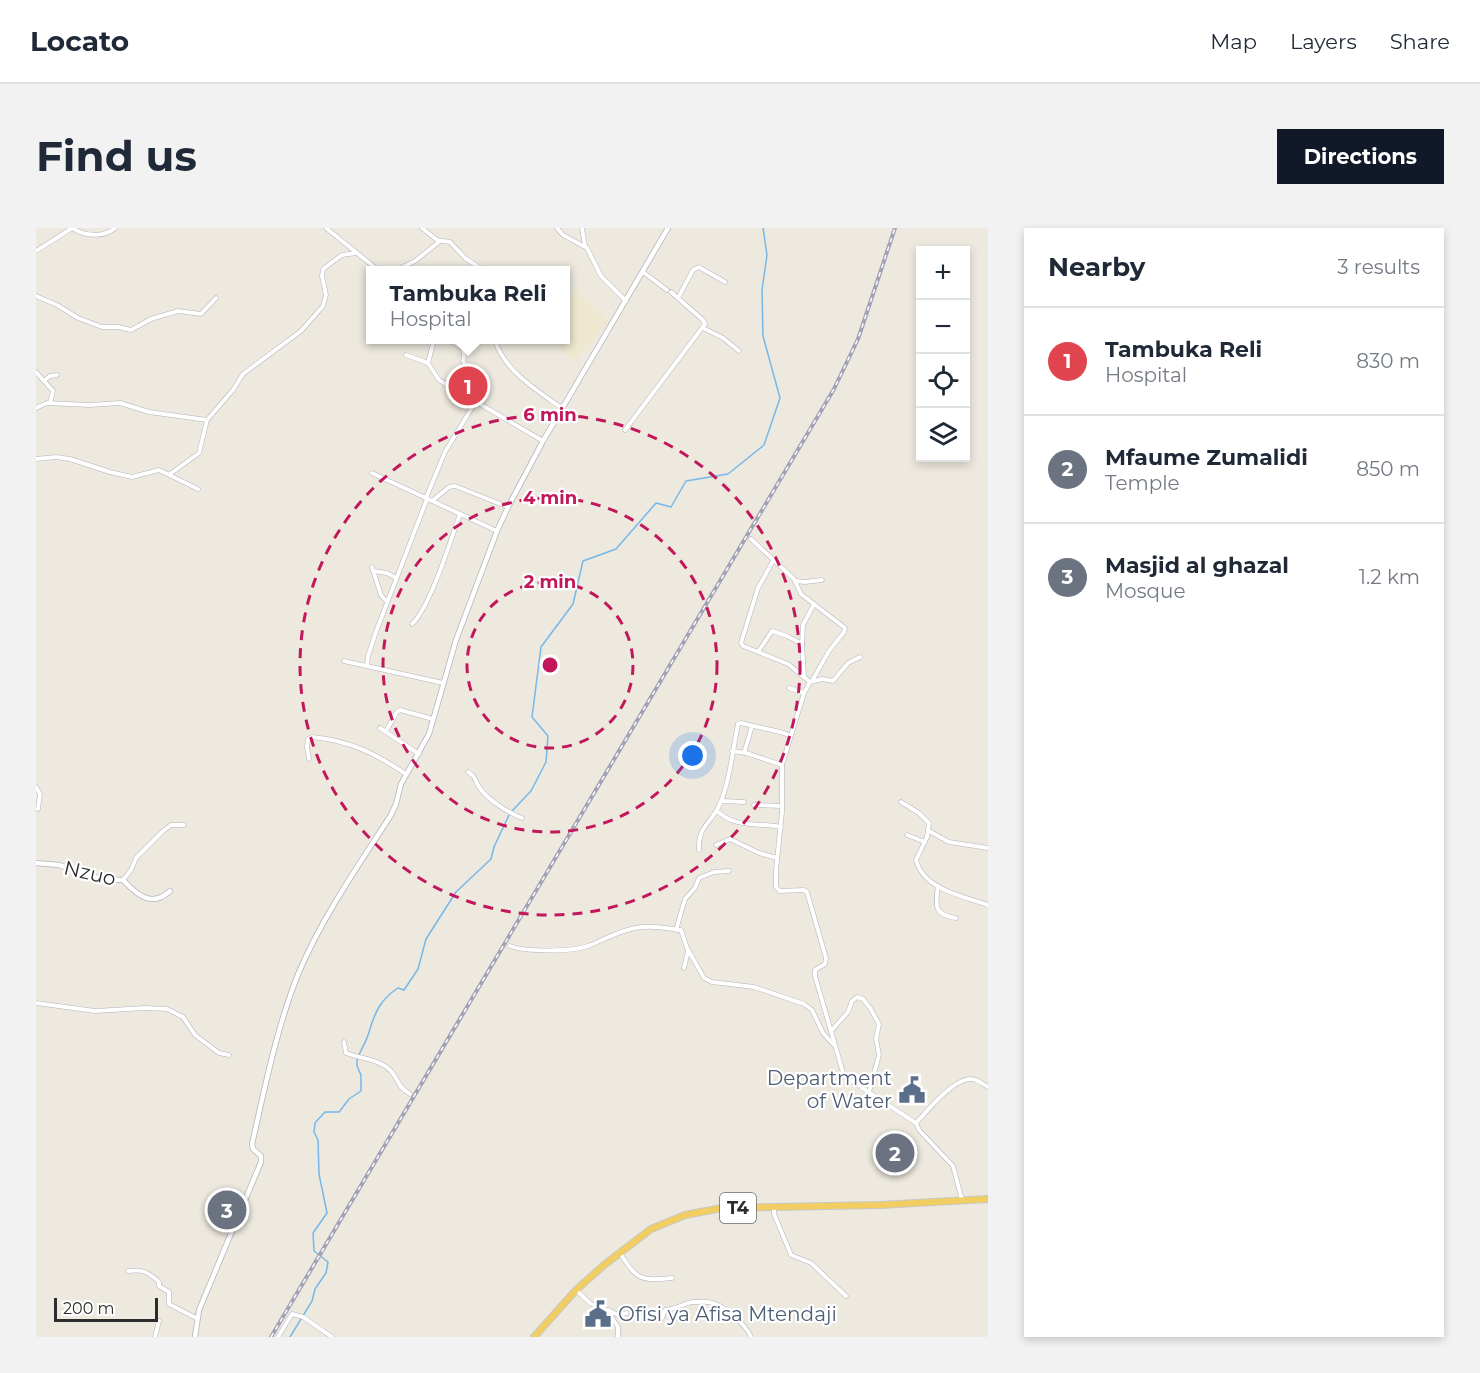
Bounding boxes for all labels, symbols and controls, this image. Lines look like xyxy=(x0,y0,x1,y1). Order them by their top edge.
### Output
text: Locato xyxy=(30,24,129,58)
text: Map xyxy=(1210,29,1257,54)
text: Layers xyxy=(1290,29,1357,54)
text: Share xyxy=(1390,29,1450,54)
button: Directions xyxy=(1277,129,1444,184)
text: Find us xyxy=(36,130,197,182)
map controls xyxy=(916,246,970,462)
button: + xyxy=(916,246,970,300)
text: Nearby xyxy=(1048,251,1145,283)
text: 3 results xyxy=(1337,255,1420,279)
popup xyxy=(366,266,570,344)
text: Tambuka Reli xyxy=(389,280,547,307)
button: − xyxy=(916,300,970,354)
text: Hospital xyxy=(389,307,472,331)
text: Tambuka Reli xyxy=(1105,336,1262,363)
text: 1 xyxy=(1064,349,1071,373)
text: 830 m xyxy=(1356,349,1420,373)
button: locate xyxy=(916,354,970,408)
text: Hospital xyxy=(1105,363,1187,387)
pin: 1 xyxy=(448,364,488,408)
text: 6 min xyxy=(523,404,577,426)
button: layers xyxy=(916,408,970,462)
text: Mfaume Zumalidi xyxy=(1105,444,1308,471)
text: 2 xyxy=(1062,457,1073,481)
text: 850 m xyxy=(1356,457,1420,481)
text: Temple xyxy=(1105,471,1180,495)
text: 4 min xyxy=(523,487,577,509)
text: Masjid al ghazal xyxy=(1105,552,1289,579)
text: 3 xyxy=(1062,565,1073,589)
text: 1.2 km xyxy=(1359,565,1420,589)
text: 2 min xyxy=(524,571,576,593)
text: Mosque xyxy=(1105,579,1185,603)
centre of rings xyxy=(540,655,560,675)
your location xyxy=(678,741,707,770)
street label: Nzuo xyxy=(62,855,118,891)
place label: Department of Water xyxy=(767,1066,892,1113)
public building icon: Department of Water xyxy=(897,1075,927,1105)
pin: 2 xyxy=(876,1130,914,1176)
pin: 3 xyxy=(208,1188,246,1232)
road number: T4 xyxy=(720,1193,756,1223)
scale bar xyxy=(54,1295,158,1322)
text: 200 m xyxy=(63,1299,114,1318)
public building icon: Ofisi ya Afisa Mtendaji xyxy=(583,1299,613,1329)
place label: Ofisi ya Afisa Mtendaji xyxy=(618,1302,837,1326)

